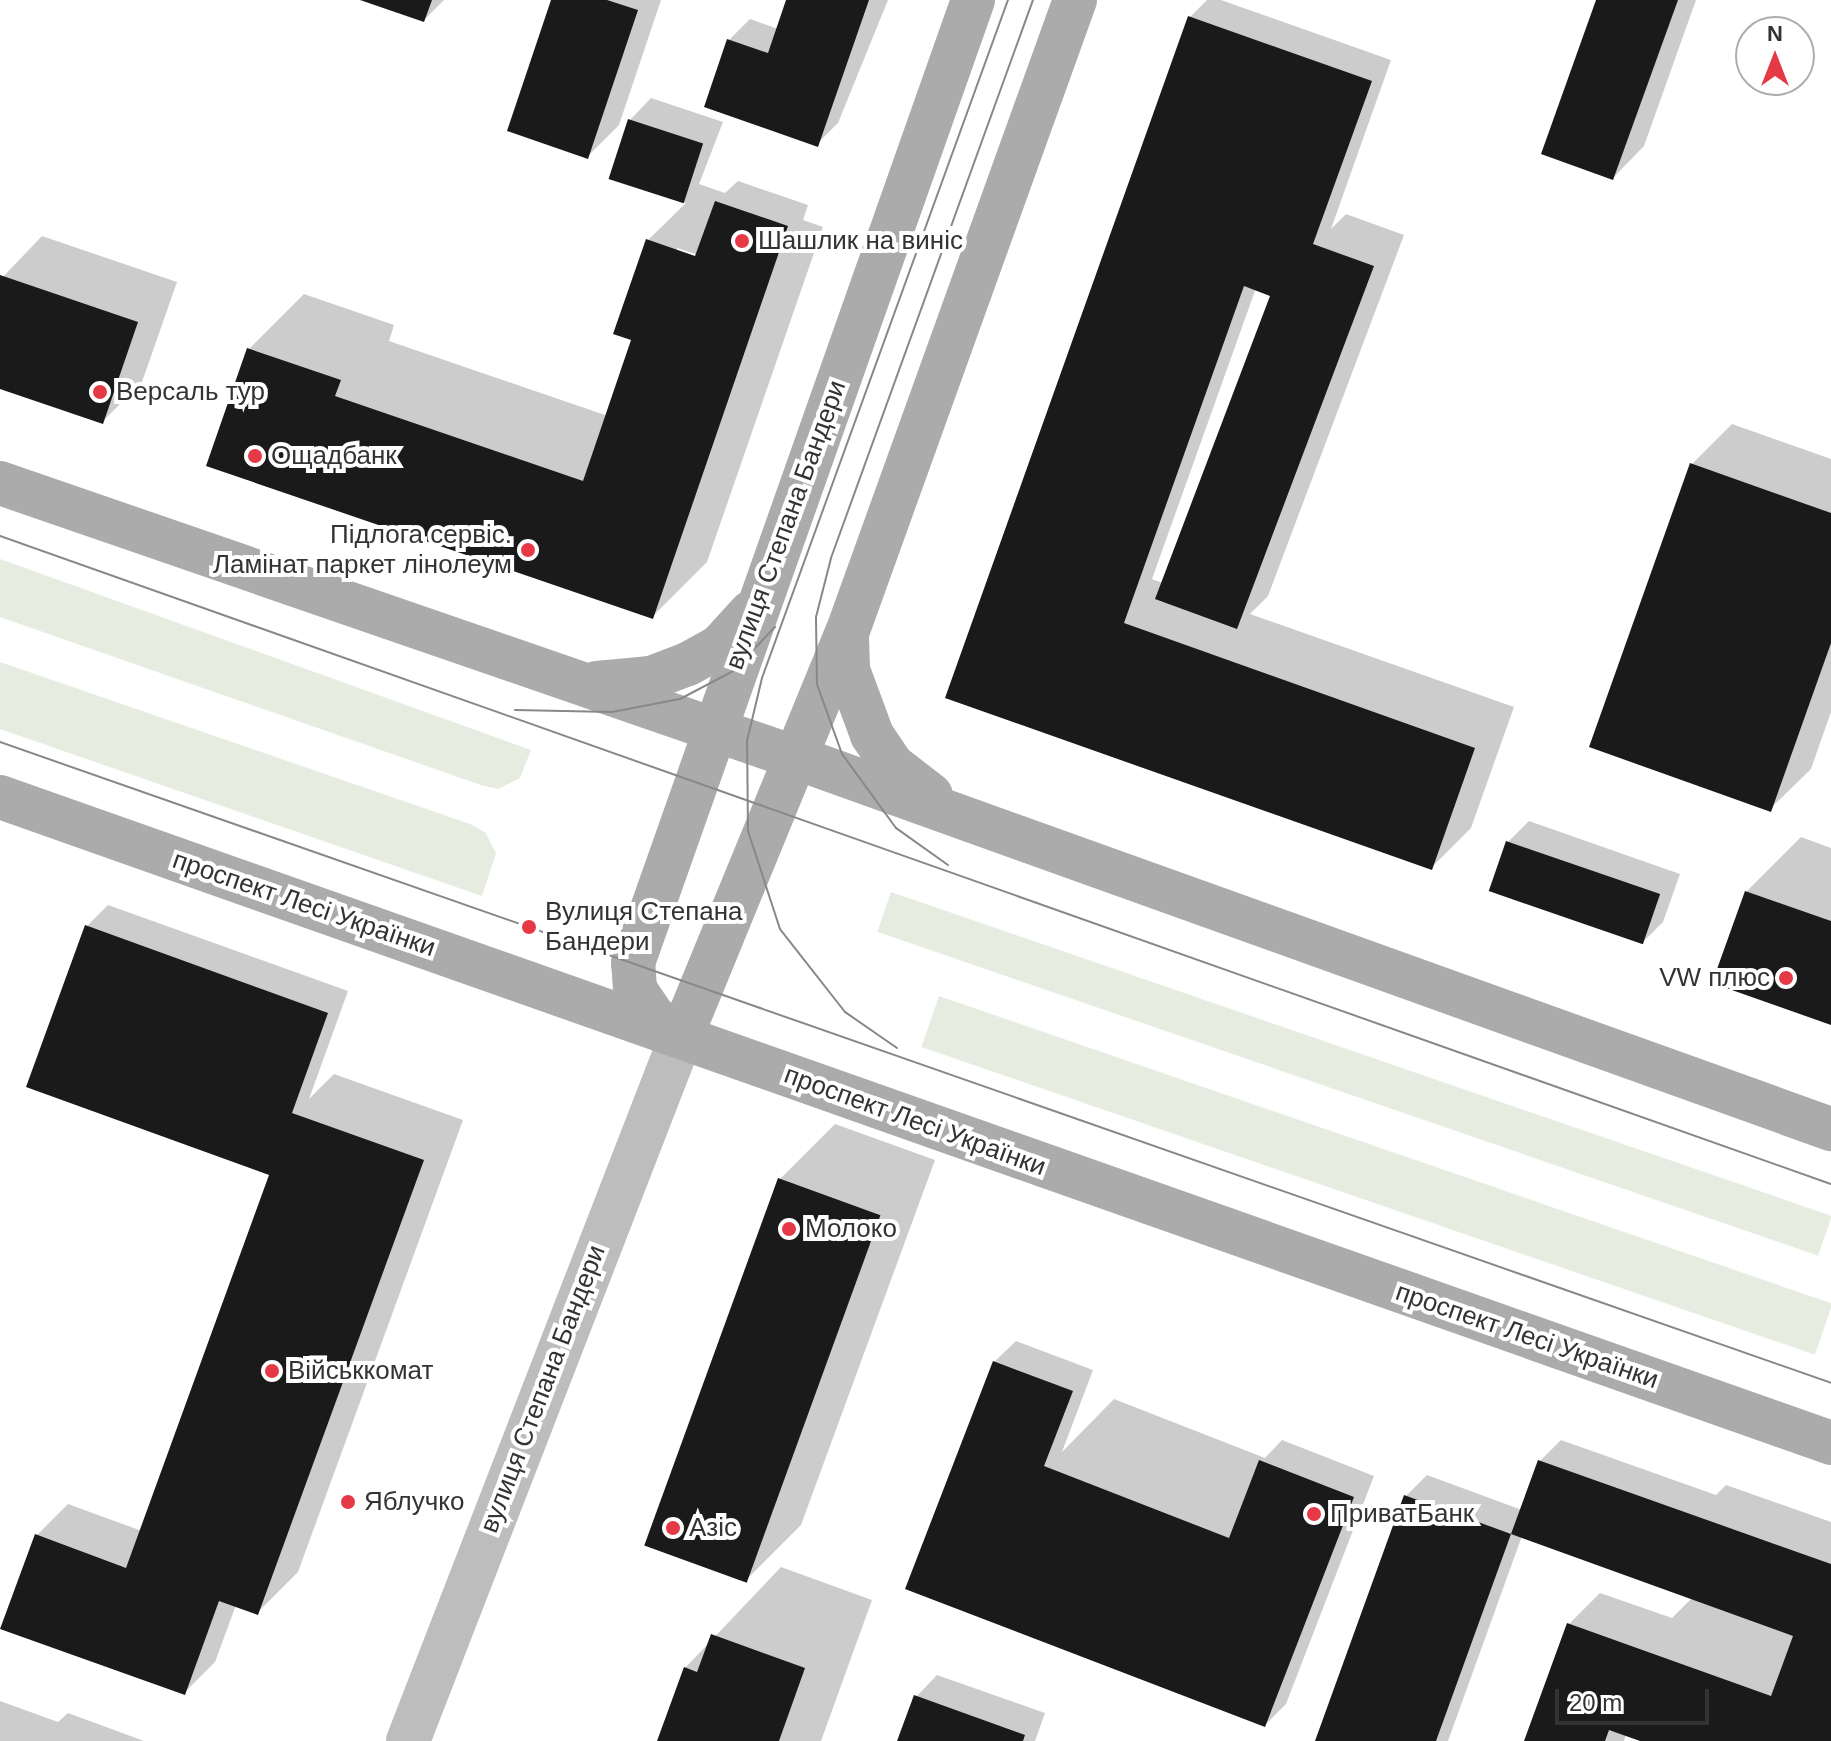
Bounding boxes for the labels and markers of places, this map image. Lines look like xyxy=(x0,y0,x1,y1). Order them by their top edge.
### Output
place label: Шашлик на виніс xyxy=(758,225,963,257)
marker: Шашлик на виніс xyxy=(733,232,751,250)
place label: Версаль тур xyxy=(116,376,265,408)
marker: Версаль тур xyxy=(91,383,109,401)
place label: Ощадбанк xyxy=(271,440,397,472)
marker: Ощадбанк xyxy=(246,447,264,465)
place label: Підлога сервіс. Ламінат паркет лінолеум xyxy=(213,519,512,580)
marker: Підлога сервіс. Ламінат паркет лінолеум xyxy=(519,541,537,559)
place label: Вулиця Степана Бандери xyxy=(545,896,743,958)
marker: Вулиця Степана Бандери xyxy=(520,918,538,936)
place label: VW плюс xyxy=(1659,962,1770,994)
marker: VW плюс xyxy=(1777,969,1795,987)
place label: Молоко xyxy=(805,1213,897,1245)
marker: Молоко xyxy=(780,1220,798,1238)
place label: Військкомат xyxy=(288,1355,433,1387)
marker: Військкомат xyxy=(263,1362,281,1380)
place label: Яблучко xyxy=(364,1486,464,1518)
marker: Яблучко xyxy=(339,1493,357,1511)
place label: ПриватБанк xyxy=(1330,1498,1474,1530)
marker: ПриватБанк xyxy=(1305,1505,1323,1523)
place label: Азіс xyxy=(689,1512,737,1544)
marker: Азіс xyxy=(664,1519,682,1537)

